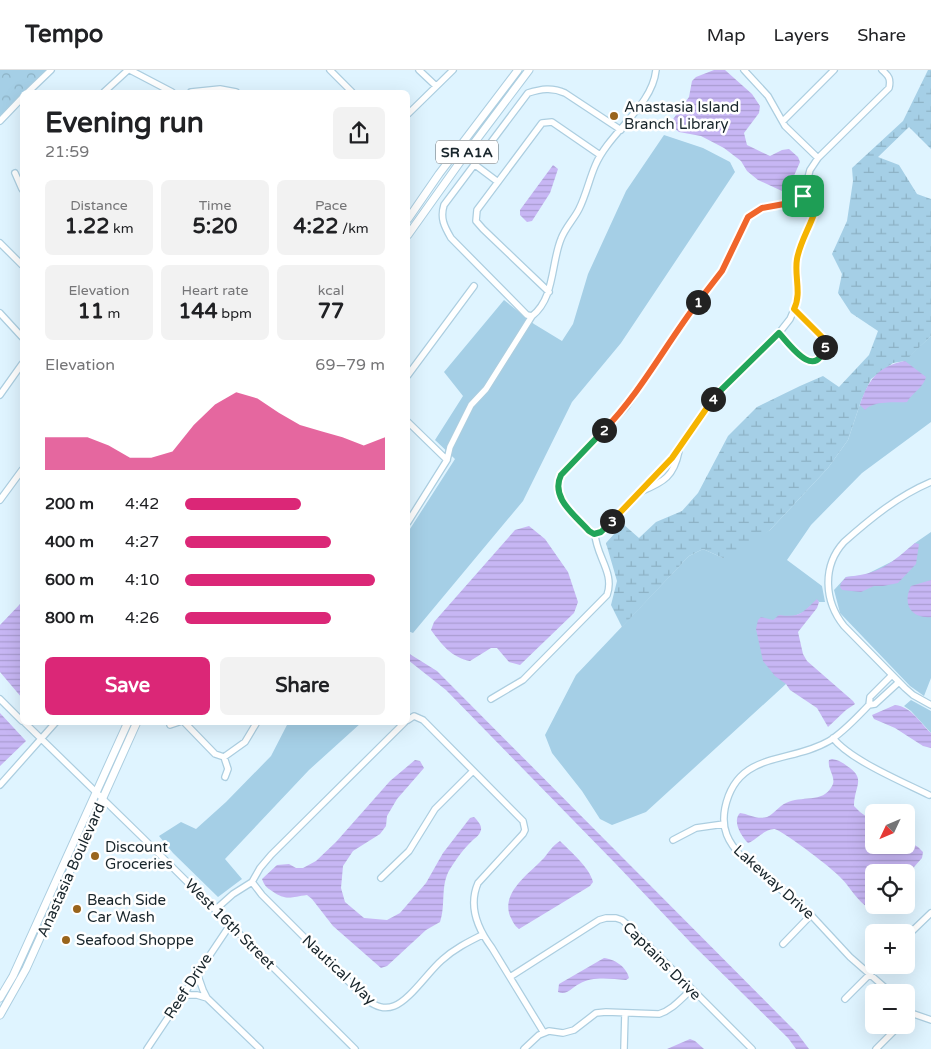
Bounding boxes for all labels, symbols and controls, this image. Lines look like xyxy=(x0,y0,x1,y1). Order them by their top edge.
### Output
text: Tempo xyxy=(25,20,103,49)
text: Map xyxy=(707,24,746,46)
text: Layers xyxy=(774,24,829,46)
text: Share xyxy=(857,24,906,46)
place label: Anastasia Island Branch Library xyxy=(624,98,739,133)
text: Evening run xyxy=(45,106,204,140)
button: share xyxy=(333,107,385,159)
marker: Anastasia Island Branch Library xyxy=(608,110,620,122)
road number: SR A1A xyxy=(436,140,498,164)
text: 21:59 xyxy=(45,142,89,162)
pin xyxy=(782,175,824,217)
icon: arrive xyxy=(789,182,817,210)
text: Distance xyxy=(70,197,128,214)
text: Time xyxy=(199,197,231,214)
text: Pace xyxy=(315,197,347,214)
text: 1.22 xyxy=(64,214,109,239)
text: 5:20 xyxy=(192,214,238,239)
text: 4:22 xyxy=(293,214,338,239)
text: km xyxy=(109,220,134,237)
text: /km xyxy=(338,220,369,237)
text: Elevation xyxy=(68,282,130,299)
text: Heart rate xyxy=(182,282,248,299)
text: kcal xyxy=(318,282,344,299)
pin: 1 xyxy=(686,290,710,314)
text: 1 xyxy=(694,294,703,311)
text: 11 xyxy=(78,299,104,324)
text: 144 xyxy=(178,299,218,324)
text: 77 xyxy=(318,299,344,324)
text: m xyxy=(104,305,120,322)
text: bpm xyxy=(218,305,252,322)
pin: 5 xyxy=(812,334,838,360)
text: 5 xyxy=(821,339,830,356)
text: Elevation xyxy=(45,355,115,375)
text: 69–79 m xyxy=(315,355,385,375)
pin: 4 xyxy=(700,386,726,412)
text: 4 xyxy=(709,391,718,408)
pin: 2 xyxy=(592,418,616,442)
text: 2 xyxy=(600,422,609,439)
text: 200 m xyxy=(45,494,94,514)
text: 4:42 xyxy=(125,494,159,514)
pin: 3 xyxy=(600,508,624,534)
text: 3 xyxy=(608,513,617,530)
text: 400 m xyxy=(45,532,94,552)
text: 4:27 xyxy=(125,532,159,552)
text: 600 m xyxy=(45,570,94,590)
text: 4:10 xyxy=(125,570,159,590)
text: 800 m xyxy=(45,608,94,628)
text: 4:26 xyxy=(125,608,159,628)
button: Save xyxy=(45,657,210,715)
button: Share xyxy=(220,657,385,715)
street label: Anastasia Boulevard xyxy=(33,800,109,940)
north arrow xyxy=(865,804,915,854)
map controls xyxy=(865,804,915,1034)
place label: Discount Groceries xyxy=(105,838,173,873)
street label: Lakeway Drive xyxy=(730,841,818,923)
marker: Discount Groceries xyxy=(89,850,101,862)
button: locate xyxy=(865,864,915,914)
street label: West 16th Street xyxy=(181,875,279,973)
place label: Beach Side Car Wash xyxy=(87,891,166,926)
marker: Beach Side Car Wash xyxy=(71,903,83,915)
street label: Captains Drive xyxy=(619,918,705,1004)
button: + xyxy=(865,924,915,974)
place label: Seafood Shoppe xyxy=(76,931,194,949)
street label: Nautical Way xyxy=(298,931,380,1009)
marker: Seafood Shoppe xyxy=(60,934,72,946)
street label: Reef Drive xyxy=(160,950,216,1022)
button: − xyxy=(865,984,915,1034)

